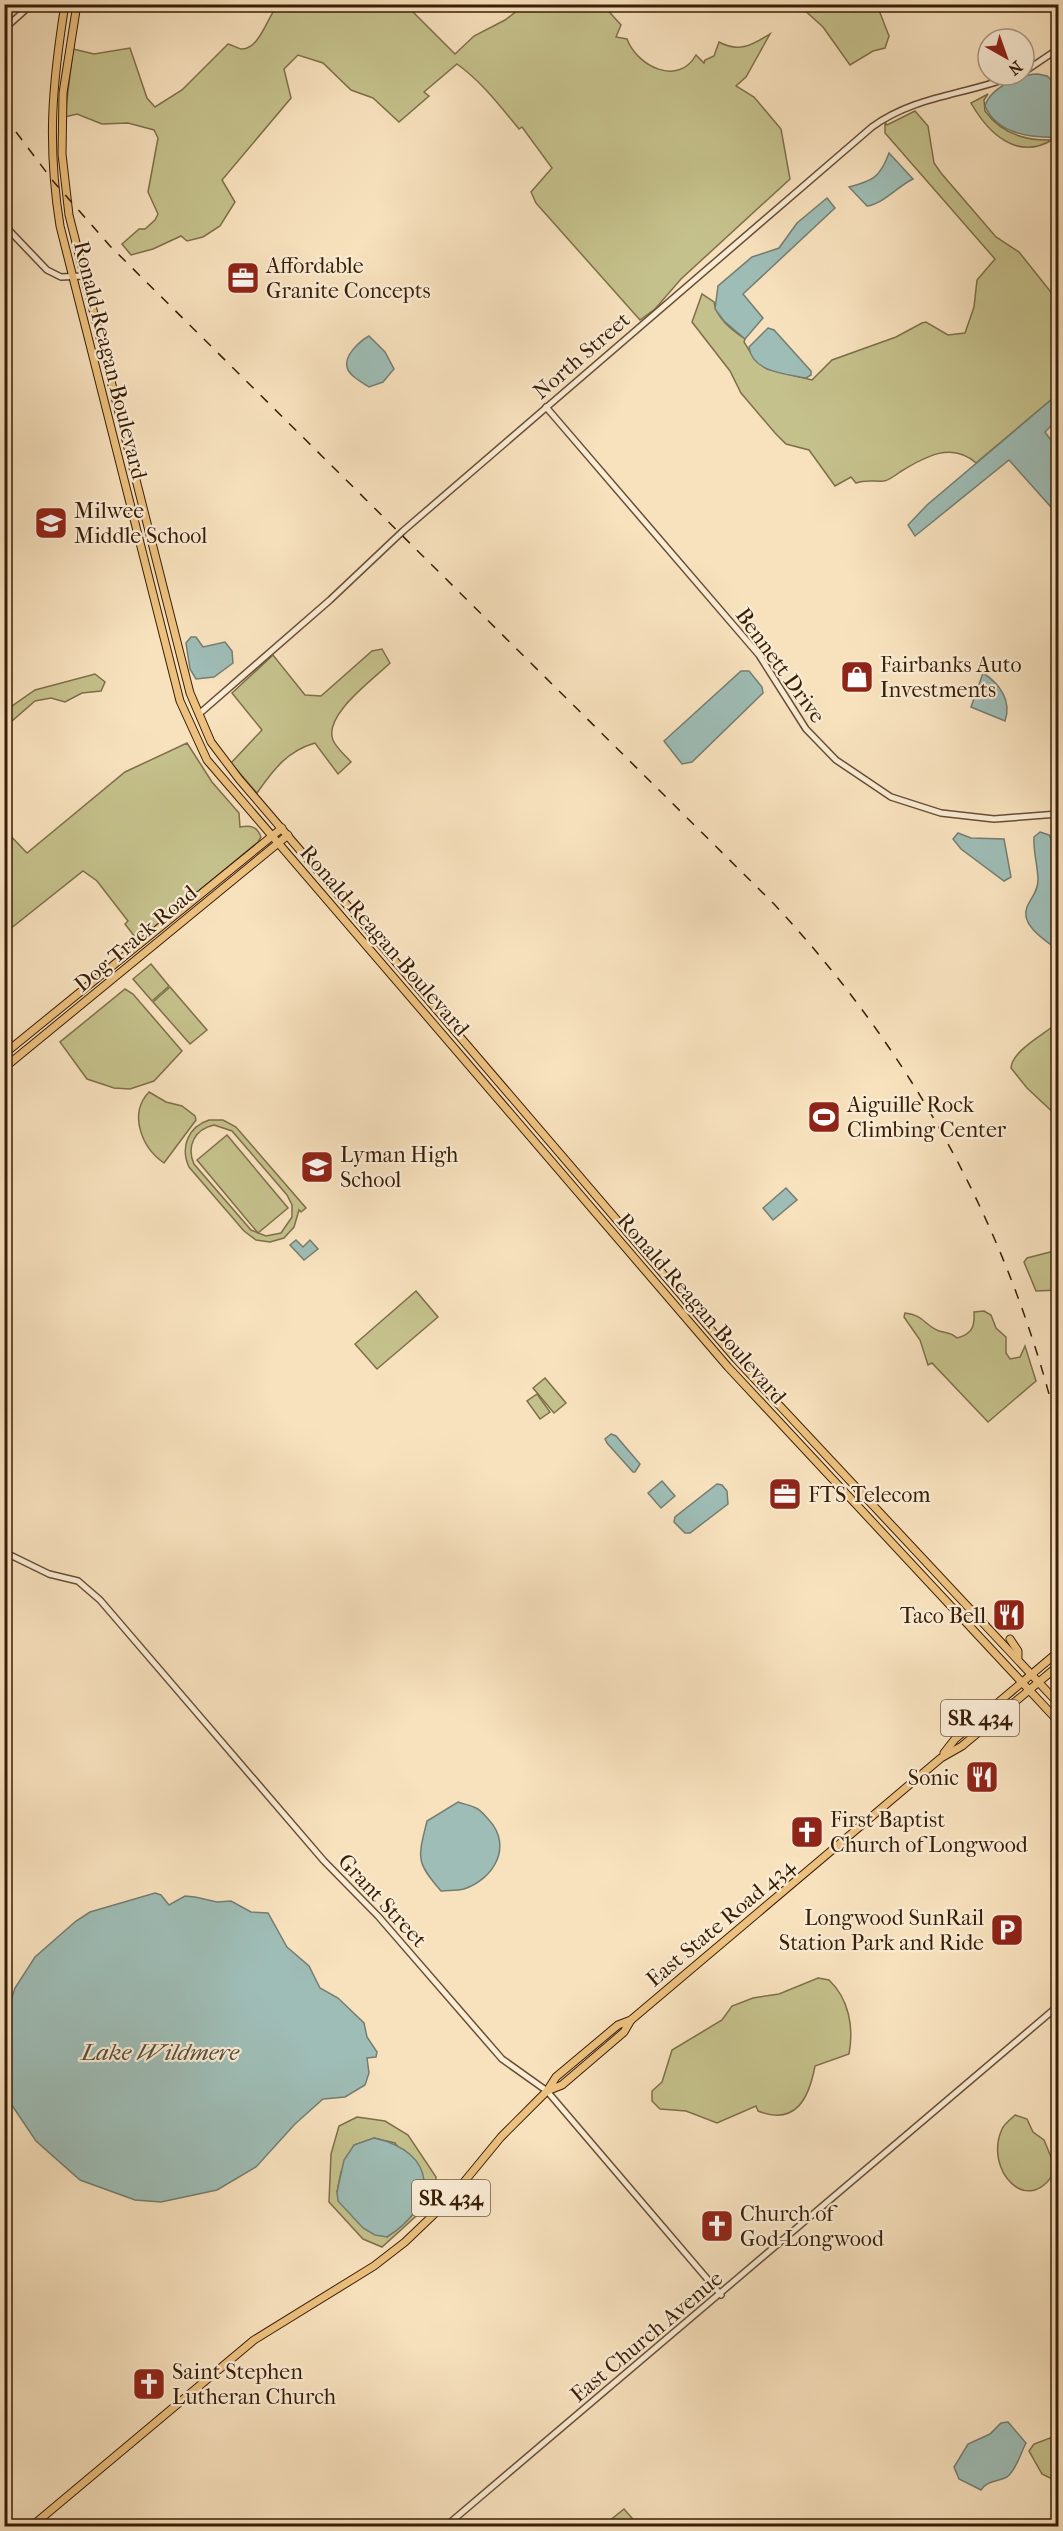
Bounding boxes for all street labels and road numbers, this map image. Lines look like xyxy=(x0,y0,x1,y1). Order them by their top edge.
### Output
street label: Ronald Reagan Boulevard xyxy=(68,238,152,483)
street label: North Street xyxy=(528,307,635,405)
street label: Bennett Drive xyxy=(730,603,831,728)
street label: Ronald Reagan Boulevard xyxy=(294,840,475,1042)
street label: Dog Track Road xyxy=(69,879,203,998)
street label: Ronald Reagan Boulevard xyxy=(611,1208,792,1410)
road number: SR 434 xyxy=(941,1700,1019,1736)
street label: Grant Street xyxy=(332,1849,432,1953)
street label: East State Road 434 xyxy=(641,1852,801,1992)
road number: SR 434 xyxy=(412,2180,490,2216)
street label: East Church Avenue xyxy=(565,2265,728,2408)

